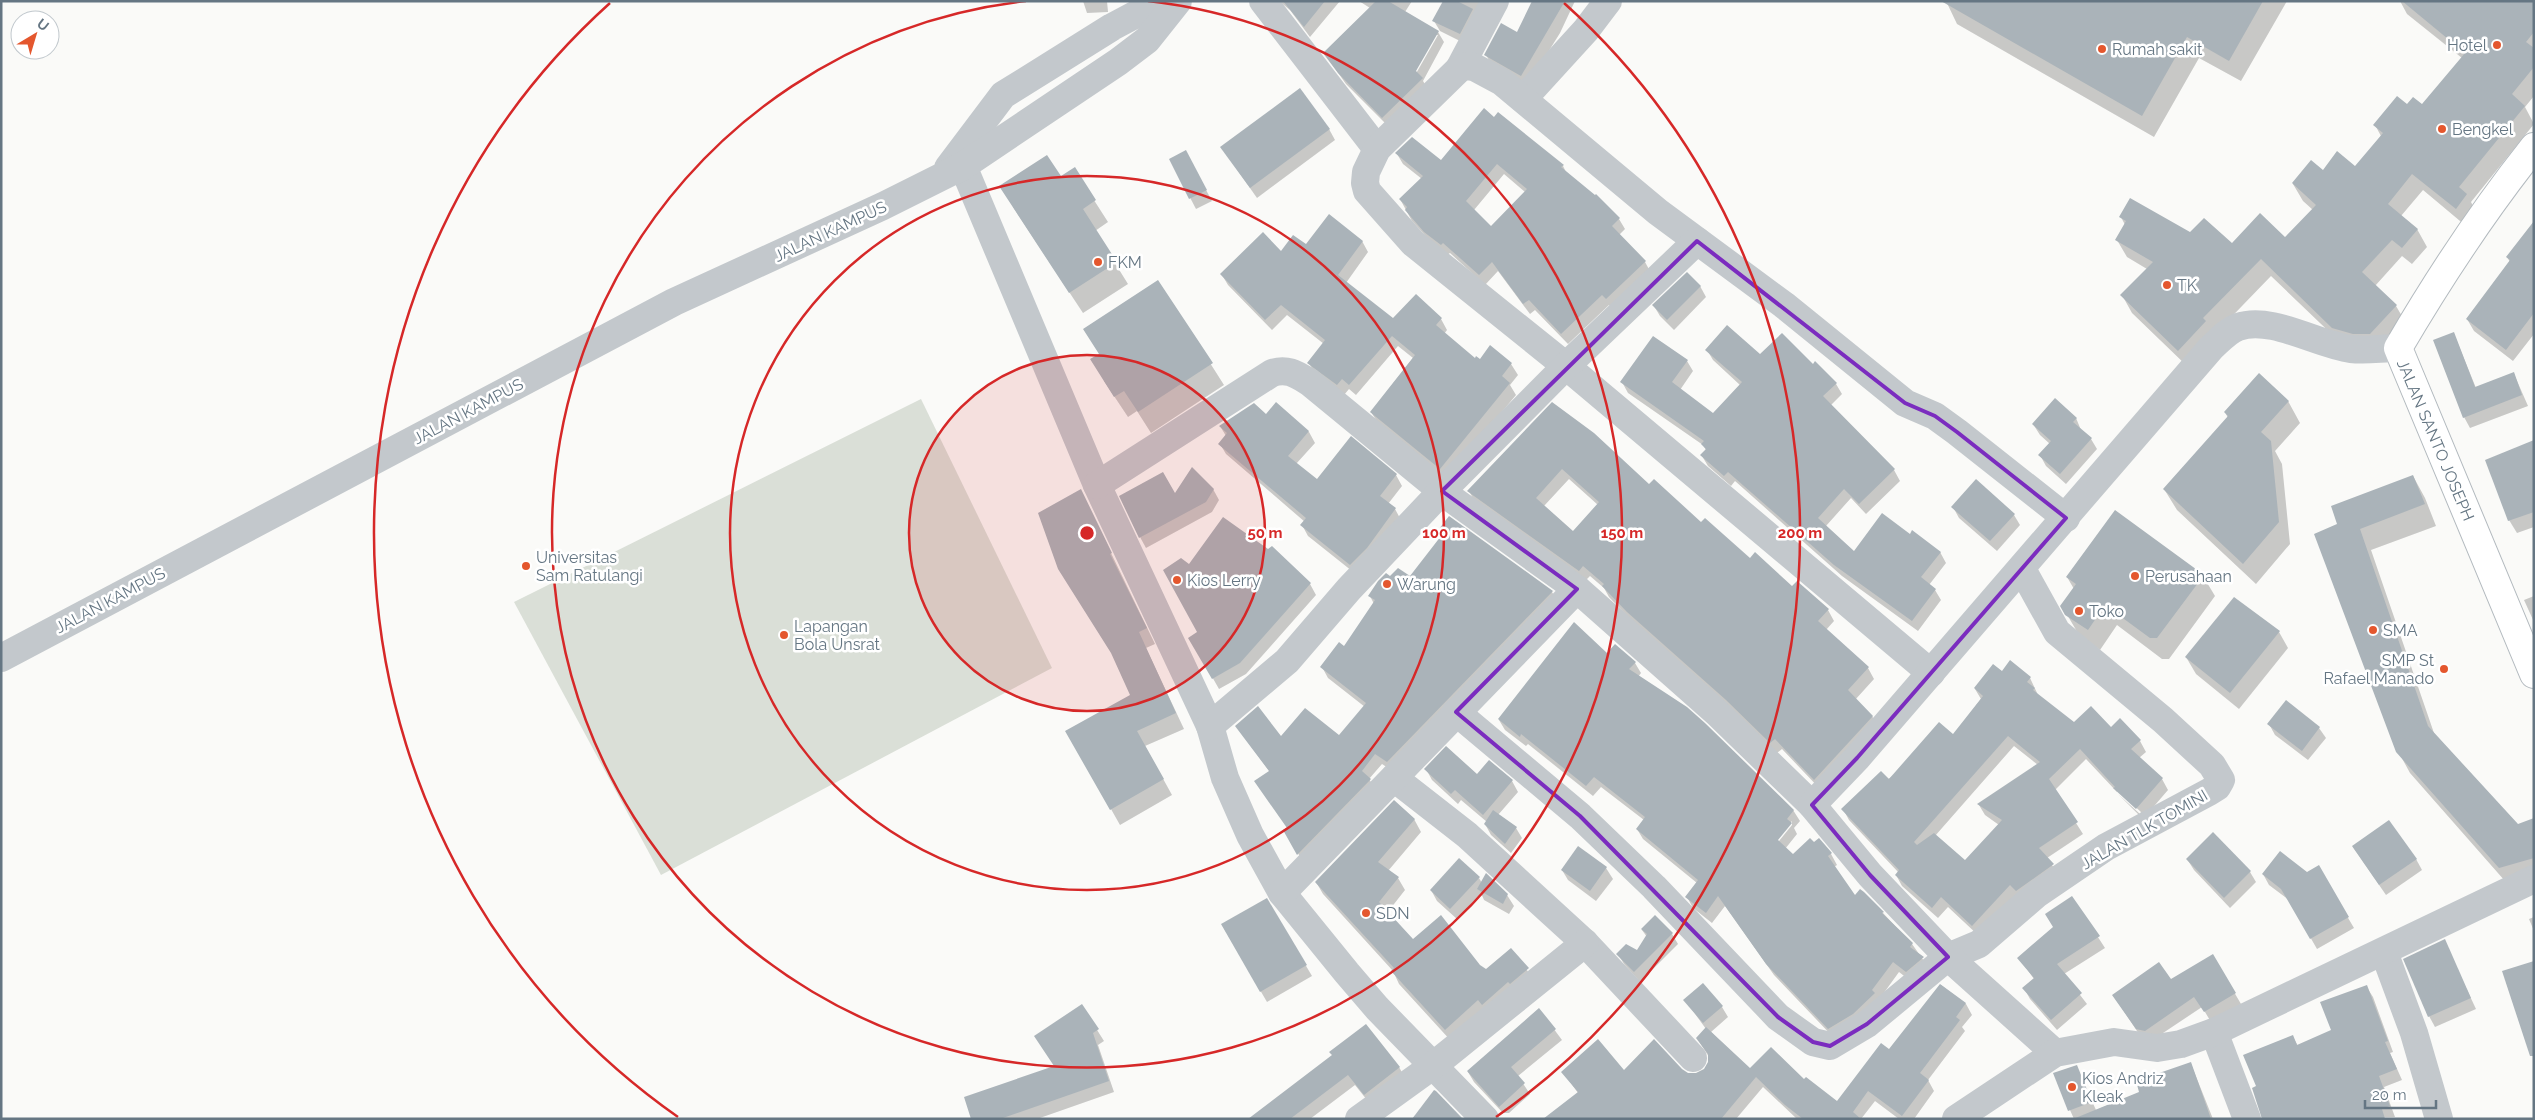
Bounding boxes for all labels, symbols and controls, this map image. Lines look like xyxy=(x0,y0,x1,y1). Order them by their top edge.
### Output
north arrow xyxy=(10,10,60,60)
text: U xyxy=(34,15,52,34)
place label: Hotel xyxy=(2447,36,2488,55)
marker: Hotel xyxy=(2491,39,2503,51)
place label: Rumah sakit xyxy=(2112,40,2203,59)
marker: Rumah sakit xyxy=(2096,43,2108,55)
place label: Bengkel xyxy=(2452,120,2514,139)
marker: Bengkel xyxy=(2436,123,2448,135)
street label: JALAN KAMPUS xyxy=(771,197,890,266)
place label: FKM xyxy=(1108,253,1142,272)
marker: FKM xyxy=(1092,256,1104,268)
place label: TK xyxy=(2177,276,2198,295)
marker: TK xyxy=(2161,279,2173,291)
street label: JALAN SANTO JOSEPH xyxy=(2393,357,2478,524)
street label: JALAN KAMPUS xyxy=(410,374,527,448)
centre of rings xyxy=(1078,524,1096,542)
text: 50 m xyxy=(1247,524,1283,542)
text: 100 m xyxy=(1422,524,1466,542)
text: 150 m xyxy=(1601,524,1643,542)
text: 200 m xyxy=(1778,524,1822,542)
place label: Universitas Sam Ratulangi xyxy=(536,548,643,585)
marker: Universitas Sam Ratulangi xyxy=(520,560,532,572)
street label: JALAN KAMPUS xyxy=(52,563,169,637)
place label: Perusahaan xyxy=(2145,567,2232,586)
marker: Perusahaan xyxy=(2129,570,2141,582)
place label: Kios Lerry xyxy=(1187,571,1261,590)
marker: Kios Lerry xyxy=(1171,574,1183,586)
place label: Warung xyxy=(1397,575,1456,594)
marker: Warung xyxy=(1381,578,1393,590)
place label: Toko xyxy=(2089,602,2124,621)
marker: Toko xyxy=(2073,605,2085,617)
place label: Lapangan Bola Unsrat xyxy=(794,617,881,654)
place label: SMA xyxy=(2383,621,2418,640)
marker: SMA xyxy=(2367,624,2379,636)
marker: Lapangan Bola Unsrat xyxy=(778,629,790,641)
place label: SMP St Rafael Manado xyxy=(2324,651,2435,688)
marker: SMP St Rafael Manado xyxy=(2438,663,2450,675)
street label: JALAN TLK TOMINI xyxy=(2078,785,2211,873)
place label: SDN xyxy=(1376,904,1410,923)
marker: SDN xyxy=(1360,907,1372,919)
place label: Kios Andriz Kleak xyxy=(2082,1069,2164,1106)
scale bar xyxy=(2365,1078,2436,1110)
marker: Kios Andriz Kleak xyxy=(2066,1081,2078,1093)
text: 20 m xyxy=(2372,1086,2407,1104)

